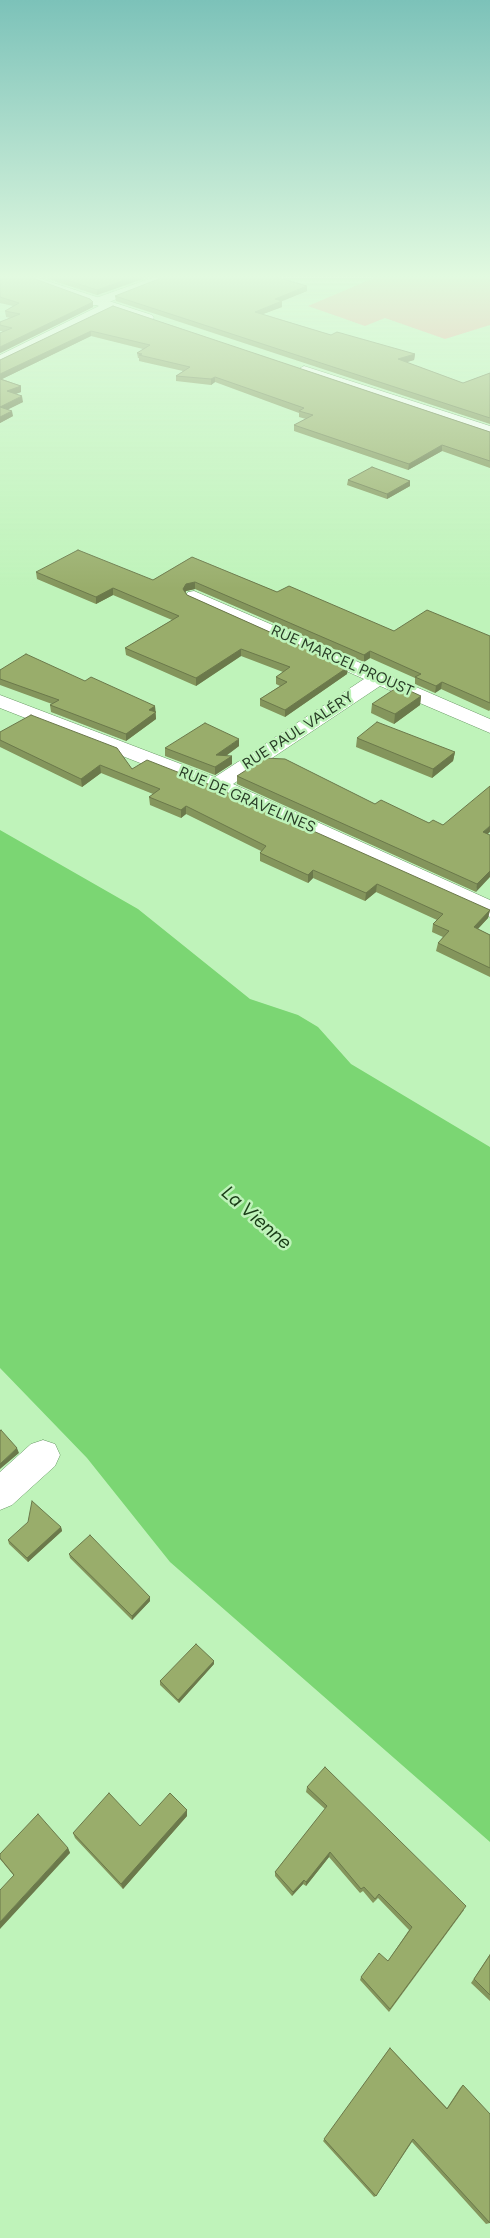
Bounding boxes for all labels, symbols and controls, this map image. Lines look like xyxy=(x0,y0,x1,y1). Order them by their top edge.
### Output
street label: RUE MARCEL PROUST xyxy=(268,621,416,701)
street label: RUE PAUL VALÉRY xyxy=(239,688,357,774)
street label: RUE DE GRAVELINES xyxy=(176,763,318,837)
water label: La Vienne xyxy=(216,1181,296,1255)

